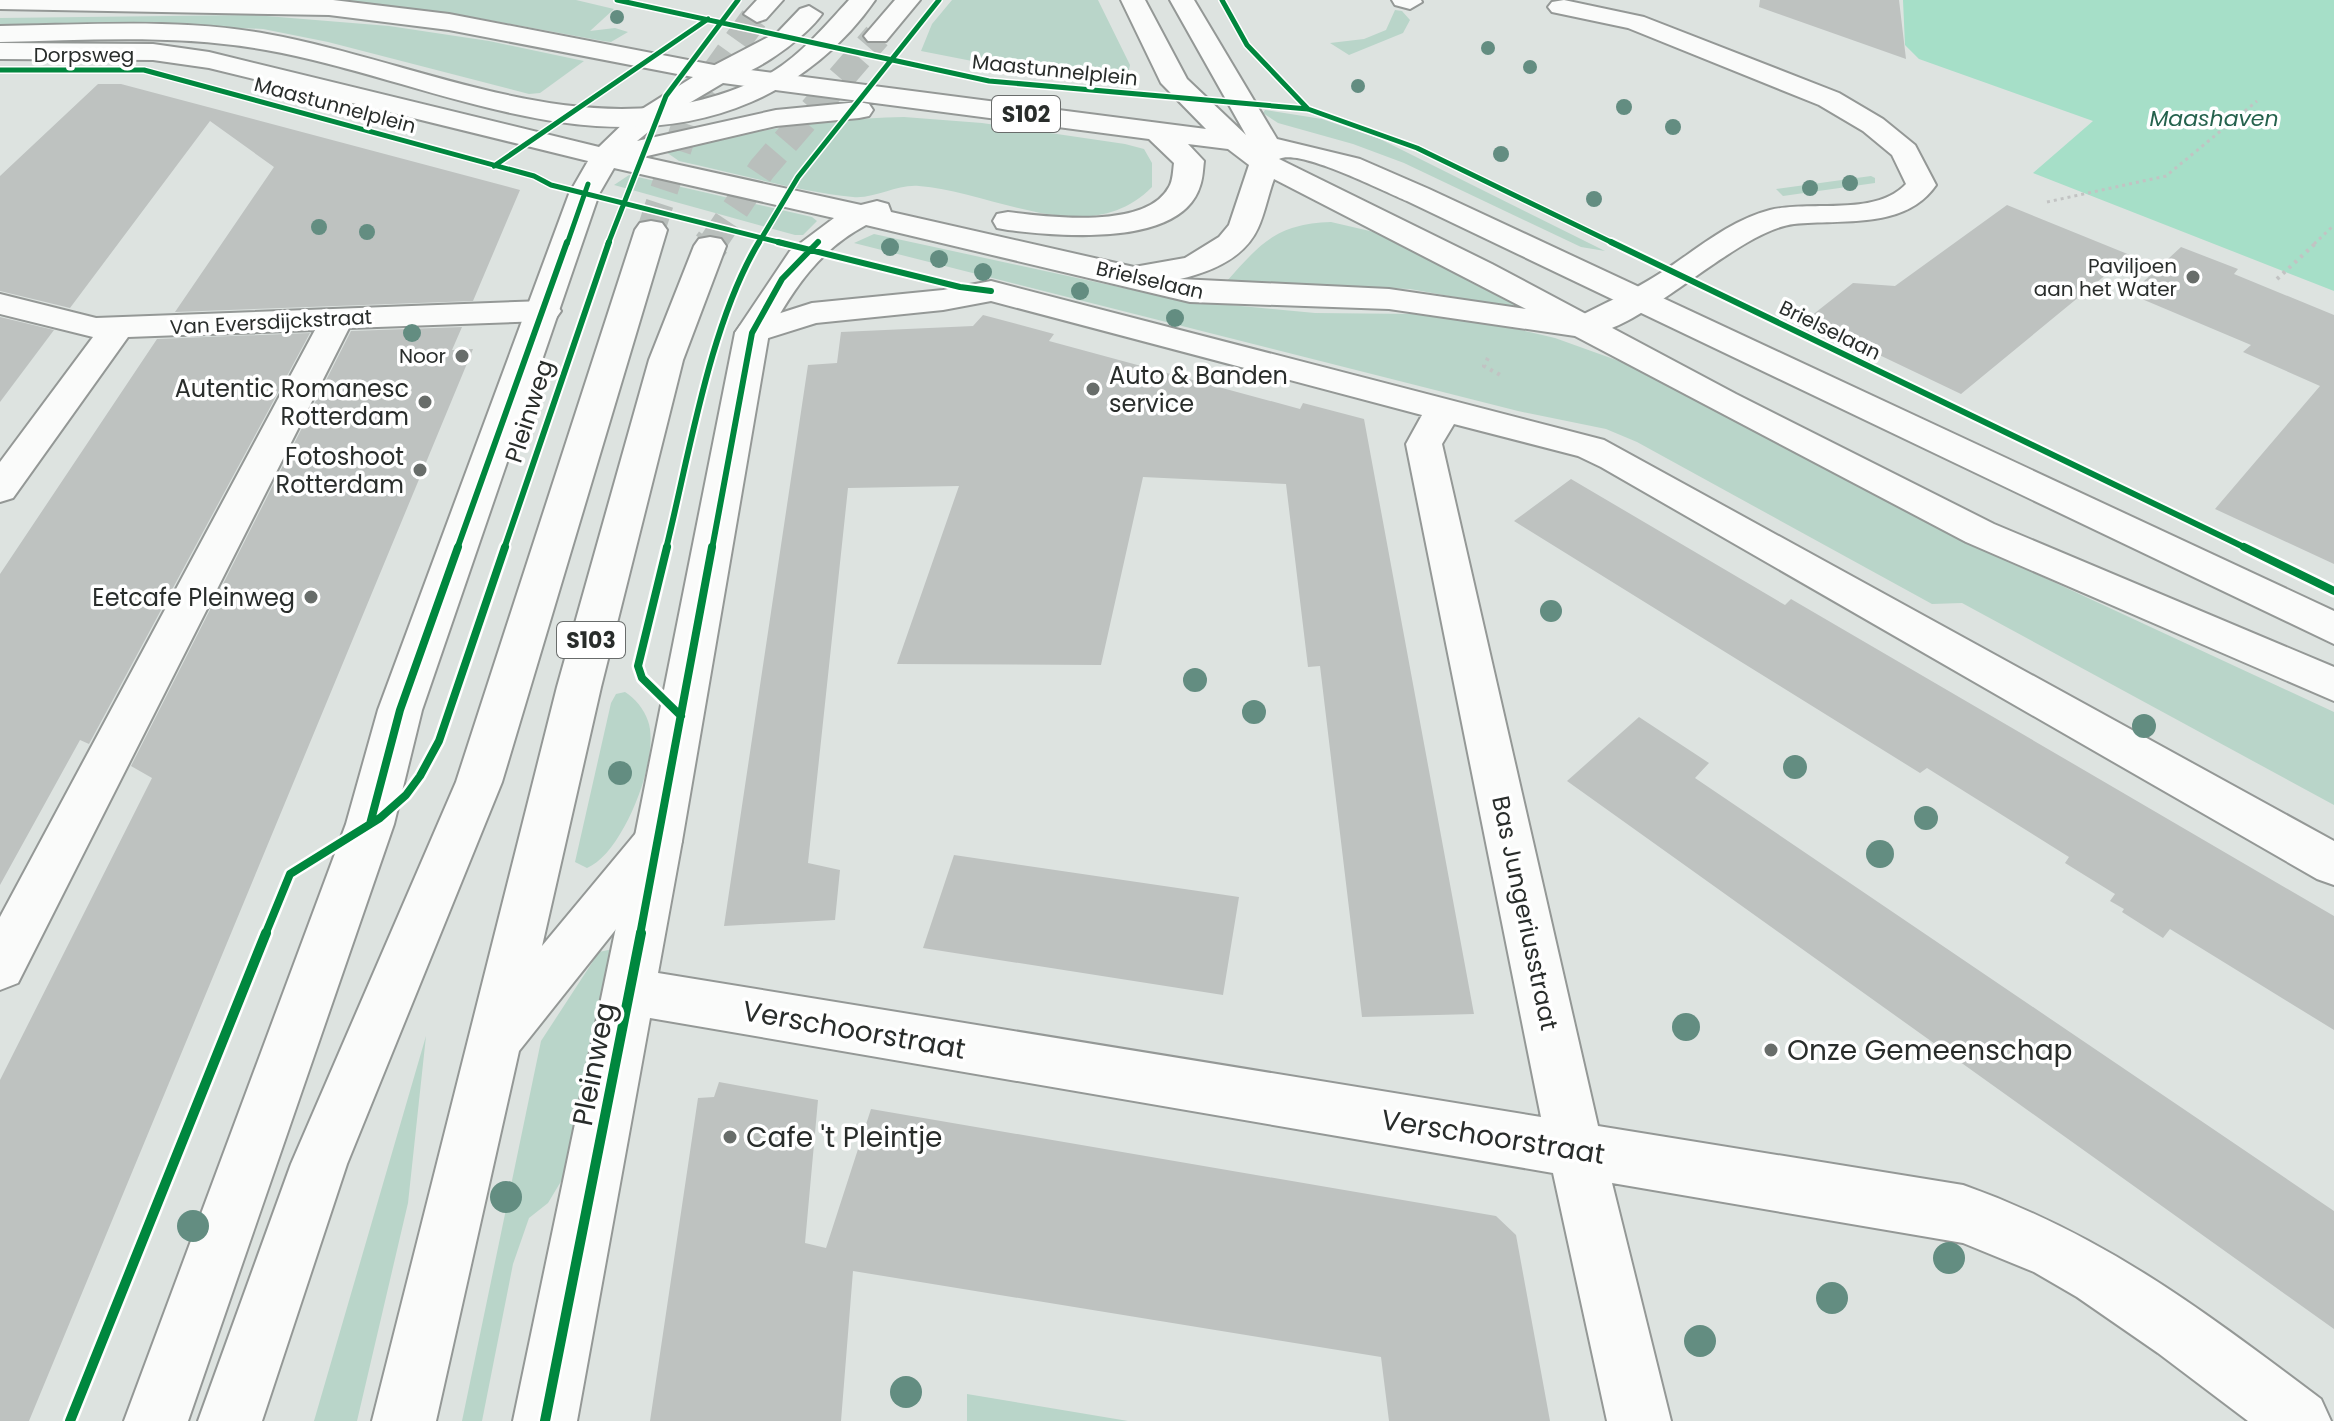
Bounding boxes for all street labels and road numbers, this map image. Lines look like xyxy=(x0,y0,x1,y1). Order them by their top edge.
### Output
street label: Dorpsweg xyxy=(34,41,134,69)
street label: Maastunnelplein xyxy=(971,47,1139,93)
street label: Maastunnelplein xyxy=(251,70,419,140)
road number: S102 xyxy=(992,96,1060,132)
street label: Brielselaan xyxy=(1093,254,1207,306)
street label: Brielselaan xyxy=(1775,293,1885,367)
street label: Van Eversdijckstraat xyxy=(169,303,373,341)
street label: Pleinweg xyxy=(497,355,561,467)
road number: S103 xyxy=(557,622,625,658)
street label: Bas Jungeriusstraat xyxy=(1484,793,1566,1033)
street label: Verschoorstraat xyxy=(739,991,969,1069)
street label: Pleinweg xyxy=(563,999,625,1129)
street label: Verschoorstraat xyxy=(1378,1100,1608,1174)

